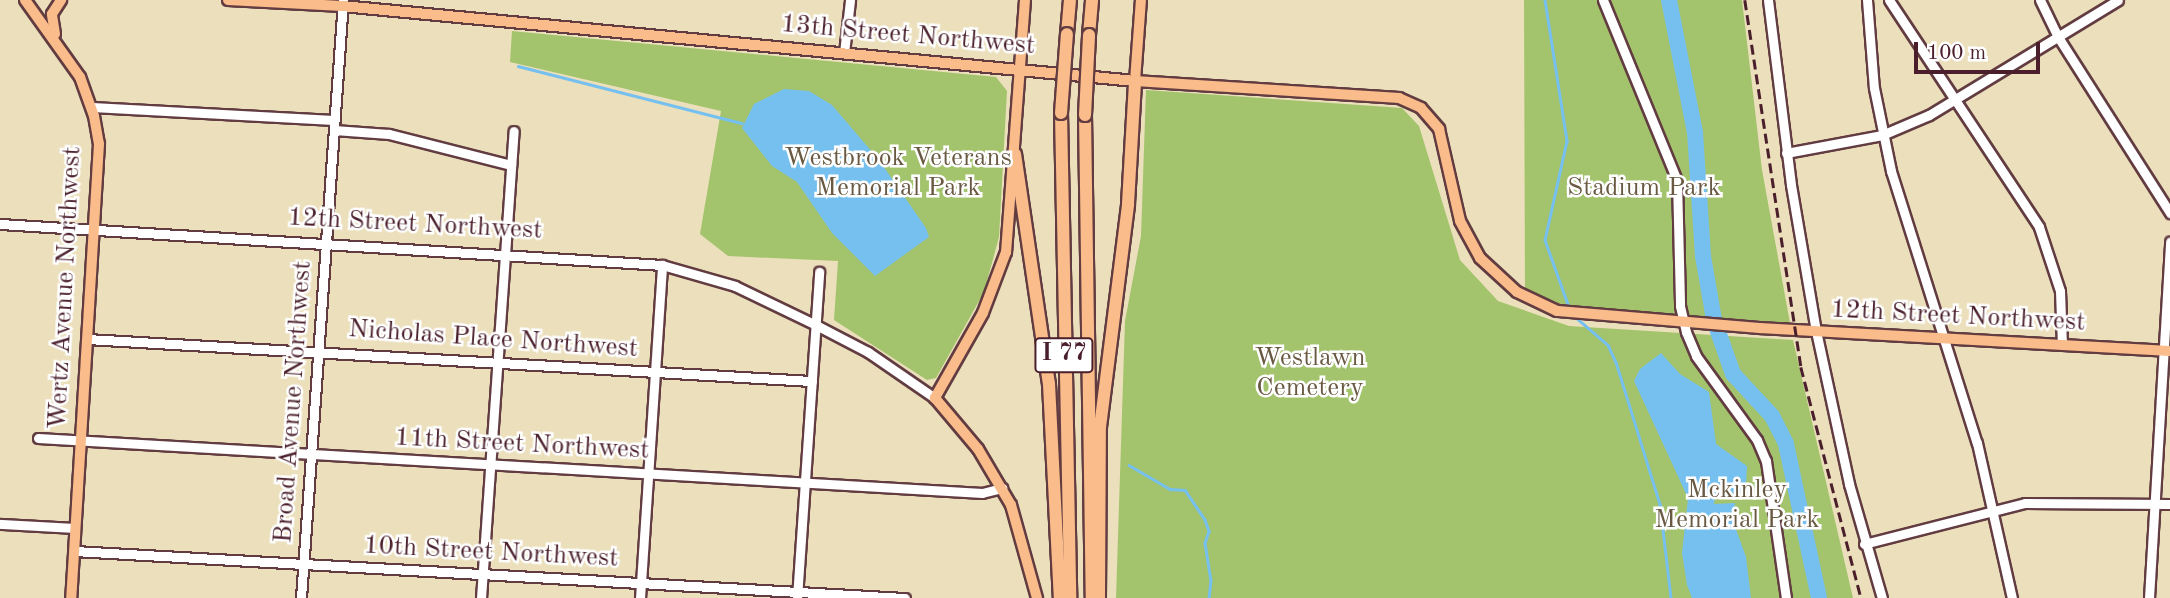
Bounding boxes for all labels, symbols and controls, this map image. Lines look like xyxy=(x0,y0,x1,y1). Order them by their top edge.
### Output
street label: 13th Street Northwest xyxy=(780,9,1036,63)
scale bar xyxy=(1918,28,2044,72)
text: 100 m xyxy=(1927,43,1986,64)
park label: Westbrook Veterans Memorial Park xyxy=(784,143,1012,204)
street label: Wertz Avenue Northwest xyxy=(43,146,89,430)
park label: Stadium Park xyxy=(1567,173,1721,205)
street label: 12th Street Northwest xyxy=(287,203,543,247)
street label: Broad Avenue Northwest xyxy=(269,260,319,544)
street label: 12th Street Northwest xyxy=(1830,295,2086,339)
street label: Nicholas Place Northwest xyxy=(347,314,639,366)
road number: I 77 xyxy=(1034,334,1094,376)
park label: Westlawn Cemetery xyxy=(1254,343,1366,404)
street label: 11th Street Northwest xyxy=(394,423,650,467)
park label: Mckinley Memorial Park xyxy=(1654,475,1820,536)
street label: 10th Street Northwest xyxy=(363,531,619,575)

